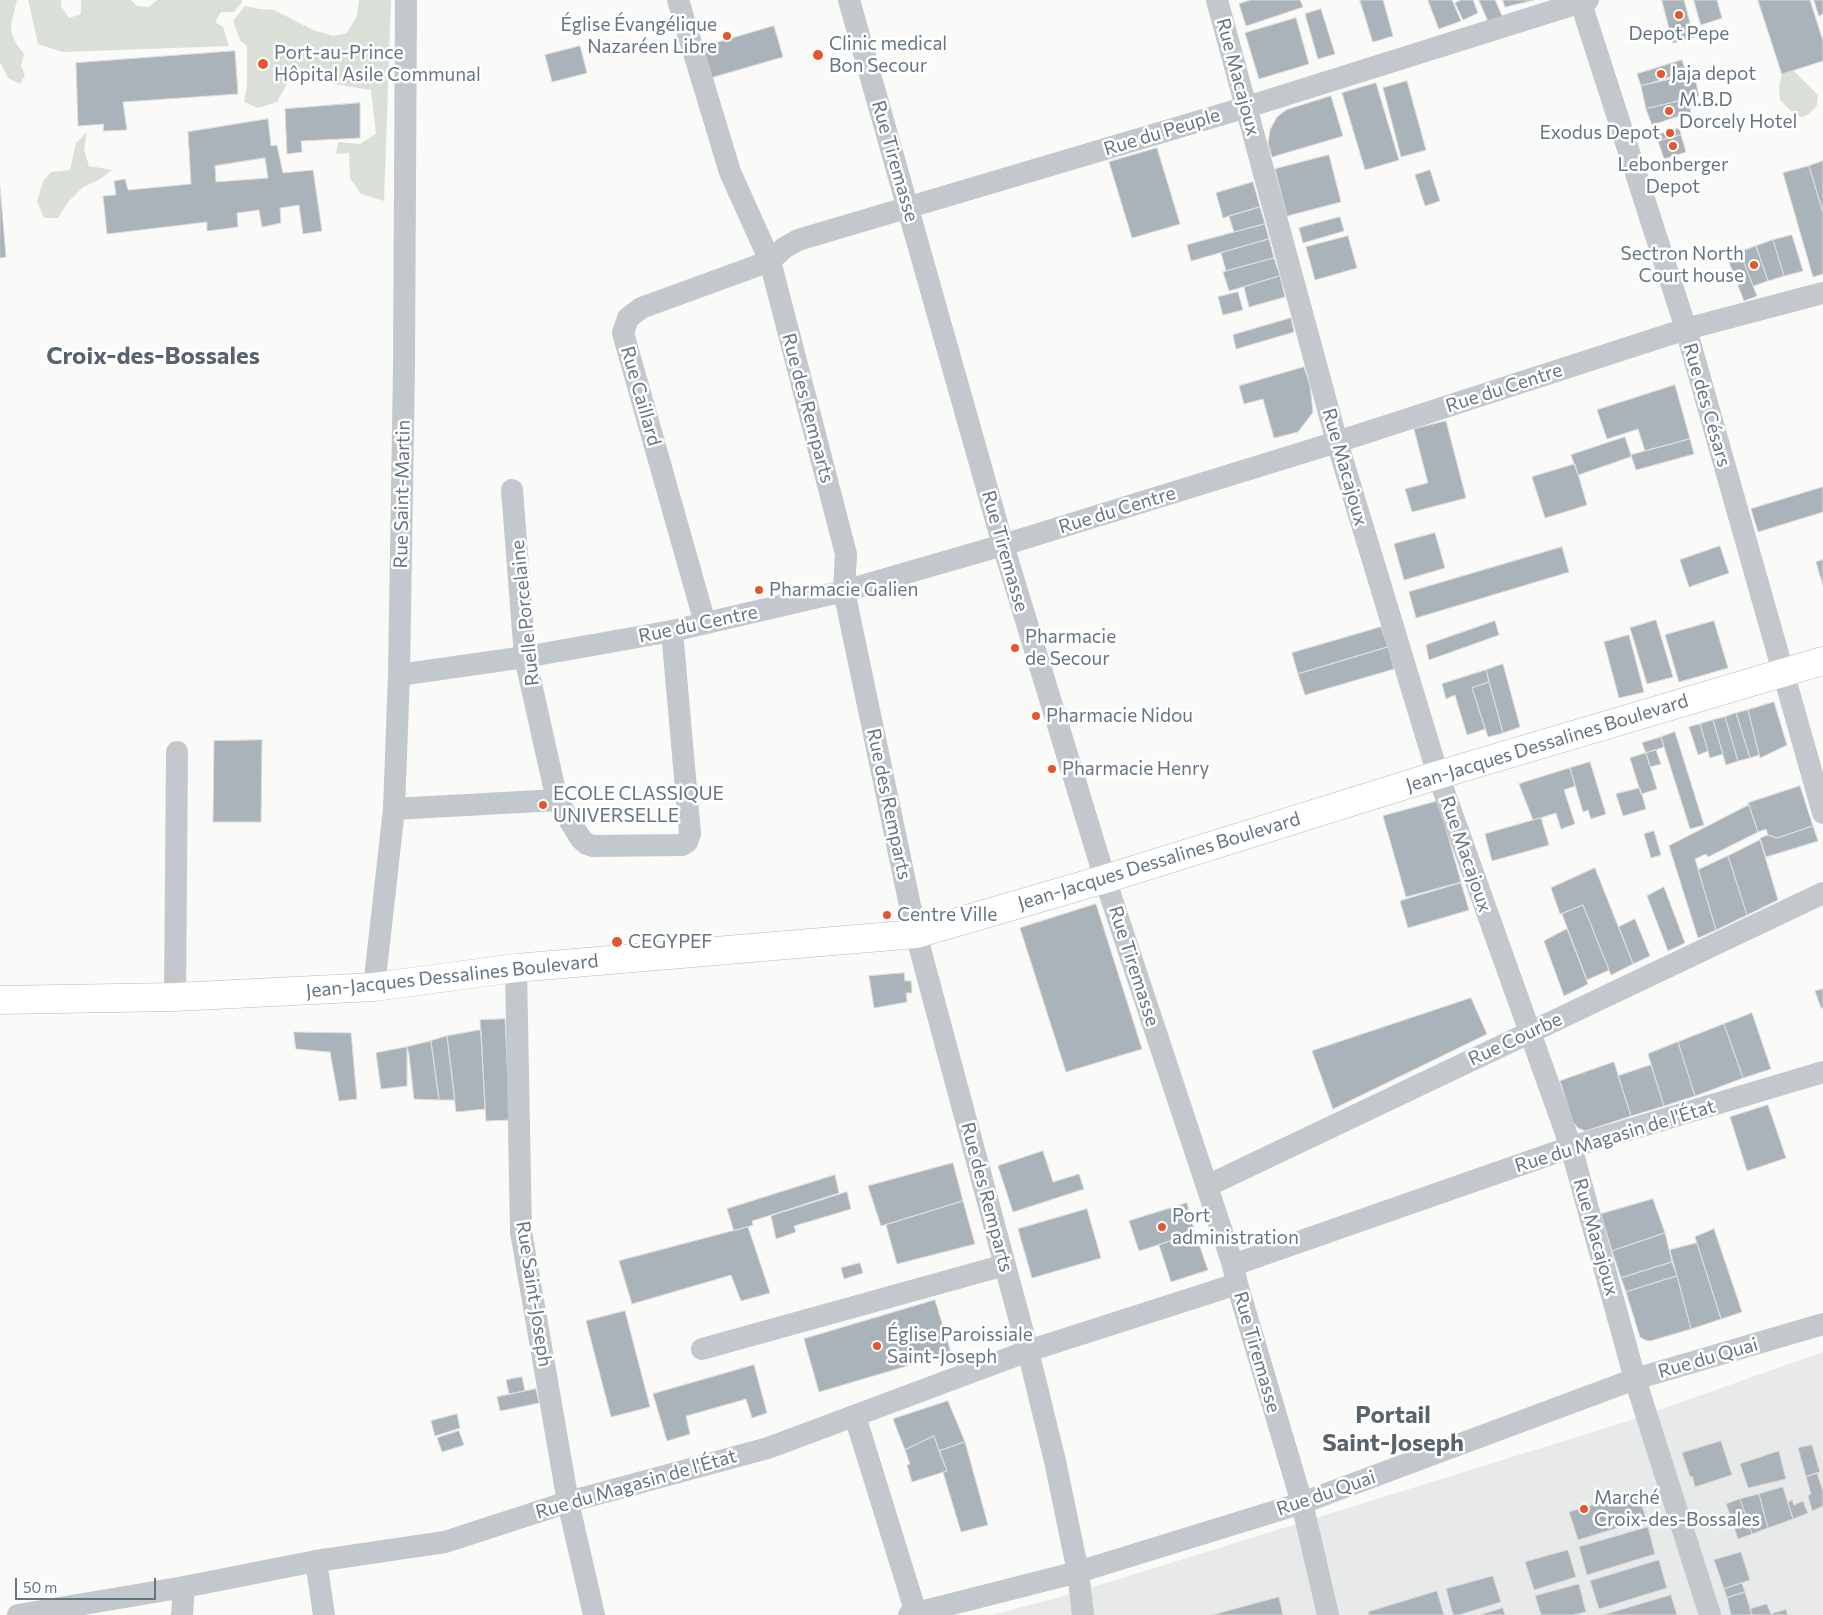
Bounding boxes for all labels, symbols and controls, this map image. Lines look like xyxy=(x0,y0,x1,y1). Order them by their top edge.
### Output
marker: Depot Pepe xyxy=(1673,9,1685,21)
place label: Église Évangélique Nazaréen Libre xyxy=(560,14,717,58)
street label: Rue Macajoux xyxy=(1211,16,1265,138)
place label: Depot Pepe xyxy=(1629,23,1729,45)
marker: Église Évangélique Nazaréen Libre xyxy=(721,30,733,42)
place label: Clinic medical Bon Secour xyxy=(829,33,947,77)
place label: Port-au-Prince Hôpital Asile Communal xyxy=(274,42,481,86)
marker: Clinic medical Bon Secour xyxy=(811,48,825,62)
marker: Port-au-Prince Hôpital Asile Communal xyxy=(256,57,270,71)
place label: Jaja depot xyxy=(1671,63,1756,85)
marker: Jaja depot xyxy=(1655,68,1667,80)
place label: M.B.D Dorcely Hotel xyxy=(1679,89,1797,133)
street label: Rue Tiremasse xyxy=(867,98,923,224)
street label: Rue du Peuple xyxy=(1101,103,1223,161)
marker: M.B.D Dorcely Hotel xyxy=(1663,105,1675,117)
place label: Exodus Depot xyxy=(1540,122,1660,144)
marker: Exodus Depot xyxy=(1664,127,1676,139)
marker: Lebonberger Depot xyxy=(1667,140,1679,152)
place label: Lebonberger Depot xyxy=(1618,154,1728,198)
place label: Sectron North Court house xyxy=(1621,243,1744,287)
marker: Sectron North Court house xyxy=(1748,259,1760,271)
street label: Rue des Remparts xyxy=(777,331,839,485)
street label: Rue des Césars xyxy=(1678,340,1736,470)
district label: Croix-des-Bossales xyxy=(46,342,260,370)
street label: Rue Caillard xyxy=(616,344,666,448)
street label: Rue du Centre xyxy=(1443,358,1565,418)
street label: Rue Macajoux xyxy=(1317,406,1373,528)
street label: Rue Saint-Martin xyxy=(389,420,415,568)
street label: Rue du Centre xyxy=(1056,481,1178,539)
street label: Rue Tiremasse xyxy=(977,488,1033,614)
street label: Ruelle Porcelaine xyxy=(506,539,544,687)
place label: Pharmacie Galien xyxy=(769,579,918,601)
marker: Pharmacie Galien xyxy=(753,584,765,596)
street label: Rue du Centre xyxy=(636,600,760,648)
place label: Pharmacie de Secour xyxy=(1025,626,1116,670)
marker: Pharmacie de Secour xyxy=(1009,642,1021,654)
street label: Jean-Jacques Dessalines Boulevard xyxy=(1403,689,1691,797)
place label: Pharmacie Nidou xyxy=(1046,705,1193,727)
marker: Pharmacie Nidou xyxy=(1030,710,1042,722)
street label: Rue des Remparts xyxy=(862,726,916,882)
place label: Pharmacie Henry xyxy=(1062,758,1209,780)
marker: Pharmacie Henry xyxy=(1046,763,1058,775)
place label: ECOLE CLASSIQUE UNIVERSELLE xyxy=(553,783,724,827)
street label: Rue Macajoux xyxy=(1436,793,1496,915)
marker: ECOLE CLASSIQUE UNIVERSELLE xyxy=(537,799,549,811)
street label: Jean-Jacques Dessalines Boulevard xyxy=(1015,807,1303,915)
street label: Rue Tiremasse xyxy=(1104,903,1164,1029)
place label: Centre Ville xyxy=(897,904,997,926)
marker: Centre Ville xyxy=(881,909,893,921)
place label: CEGYPEF xyxy=(628,931,712,953)
marker: CEGYPEF xyxy=(610,935,624,949)
street label: Jean-Jacques Dessalines Boulevard xyxy=(305,949,599,1003)
street label: Rue Courbe xyxy=(1465,1007,1565,1071)
street label: Rue du Magasin de l'État xyxy=(1512,1095,1718,1177)
street label: Rue des Remparts xyxy=(956,1120,1018,1274)
street label: Rue Macajoux xyxy=(1568,1176,1624,1298)
place label: Port administration xyxy=(1172,1205,1299,1249)
street label: Rue Saint-Joseph xyxy=(511,1220,557,1368)
marker: Port administration xyxy=(1156,1221,1168,1233)
street label: Rue Tiremasse xyxy=(1229,1289,1285,1415)
place label: Église Paroissiale Saint-Joseph xyxy=(887,1324,1033,1368)
street label: Rue du Quai xyxy=(1655,1333,1761,1383)
marker: Église Paroissiale Saint-Joseph xyxy=(871,1340,883,1352)
district label: Portail Saint-Joseph xyxy=(1322,1401,1464,1457)
street label: Rue du Magasin de l'État xyxy=(533,1444,739,1524)
street label: Rue du Quai xyxy=(1274,1465,1378,1521)
place label: Marché Croix-des-Bossales xyxy=(1594,1487,1760,1531)
marker: Marché Croix-des-Bossales xyxy=(1578,1503,1590,1515)
scale bar xyxy=(18,1568,159,1600)
text: 50 m xyxy=(23,1578,57,1596)

